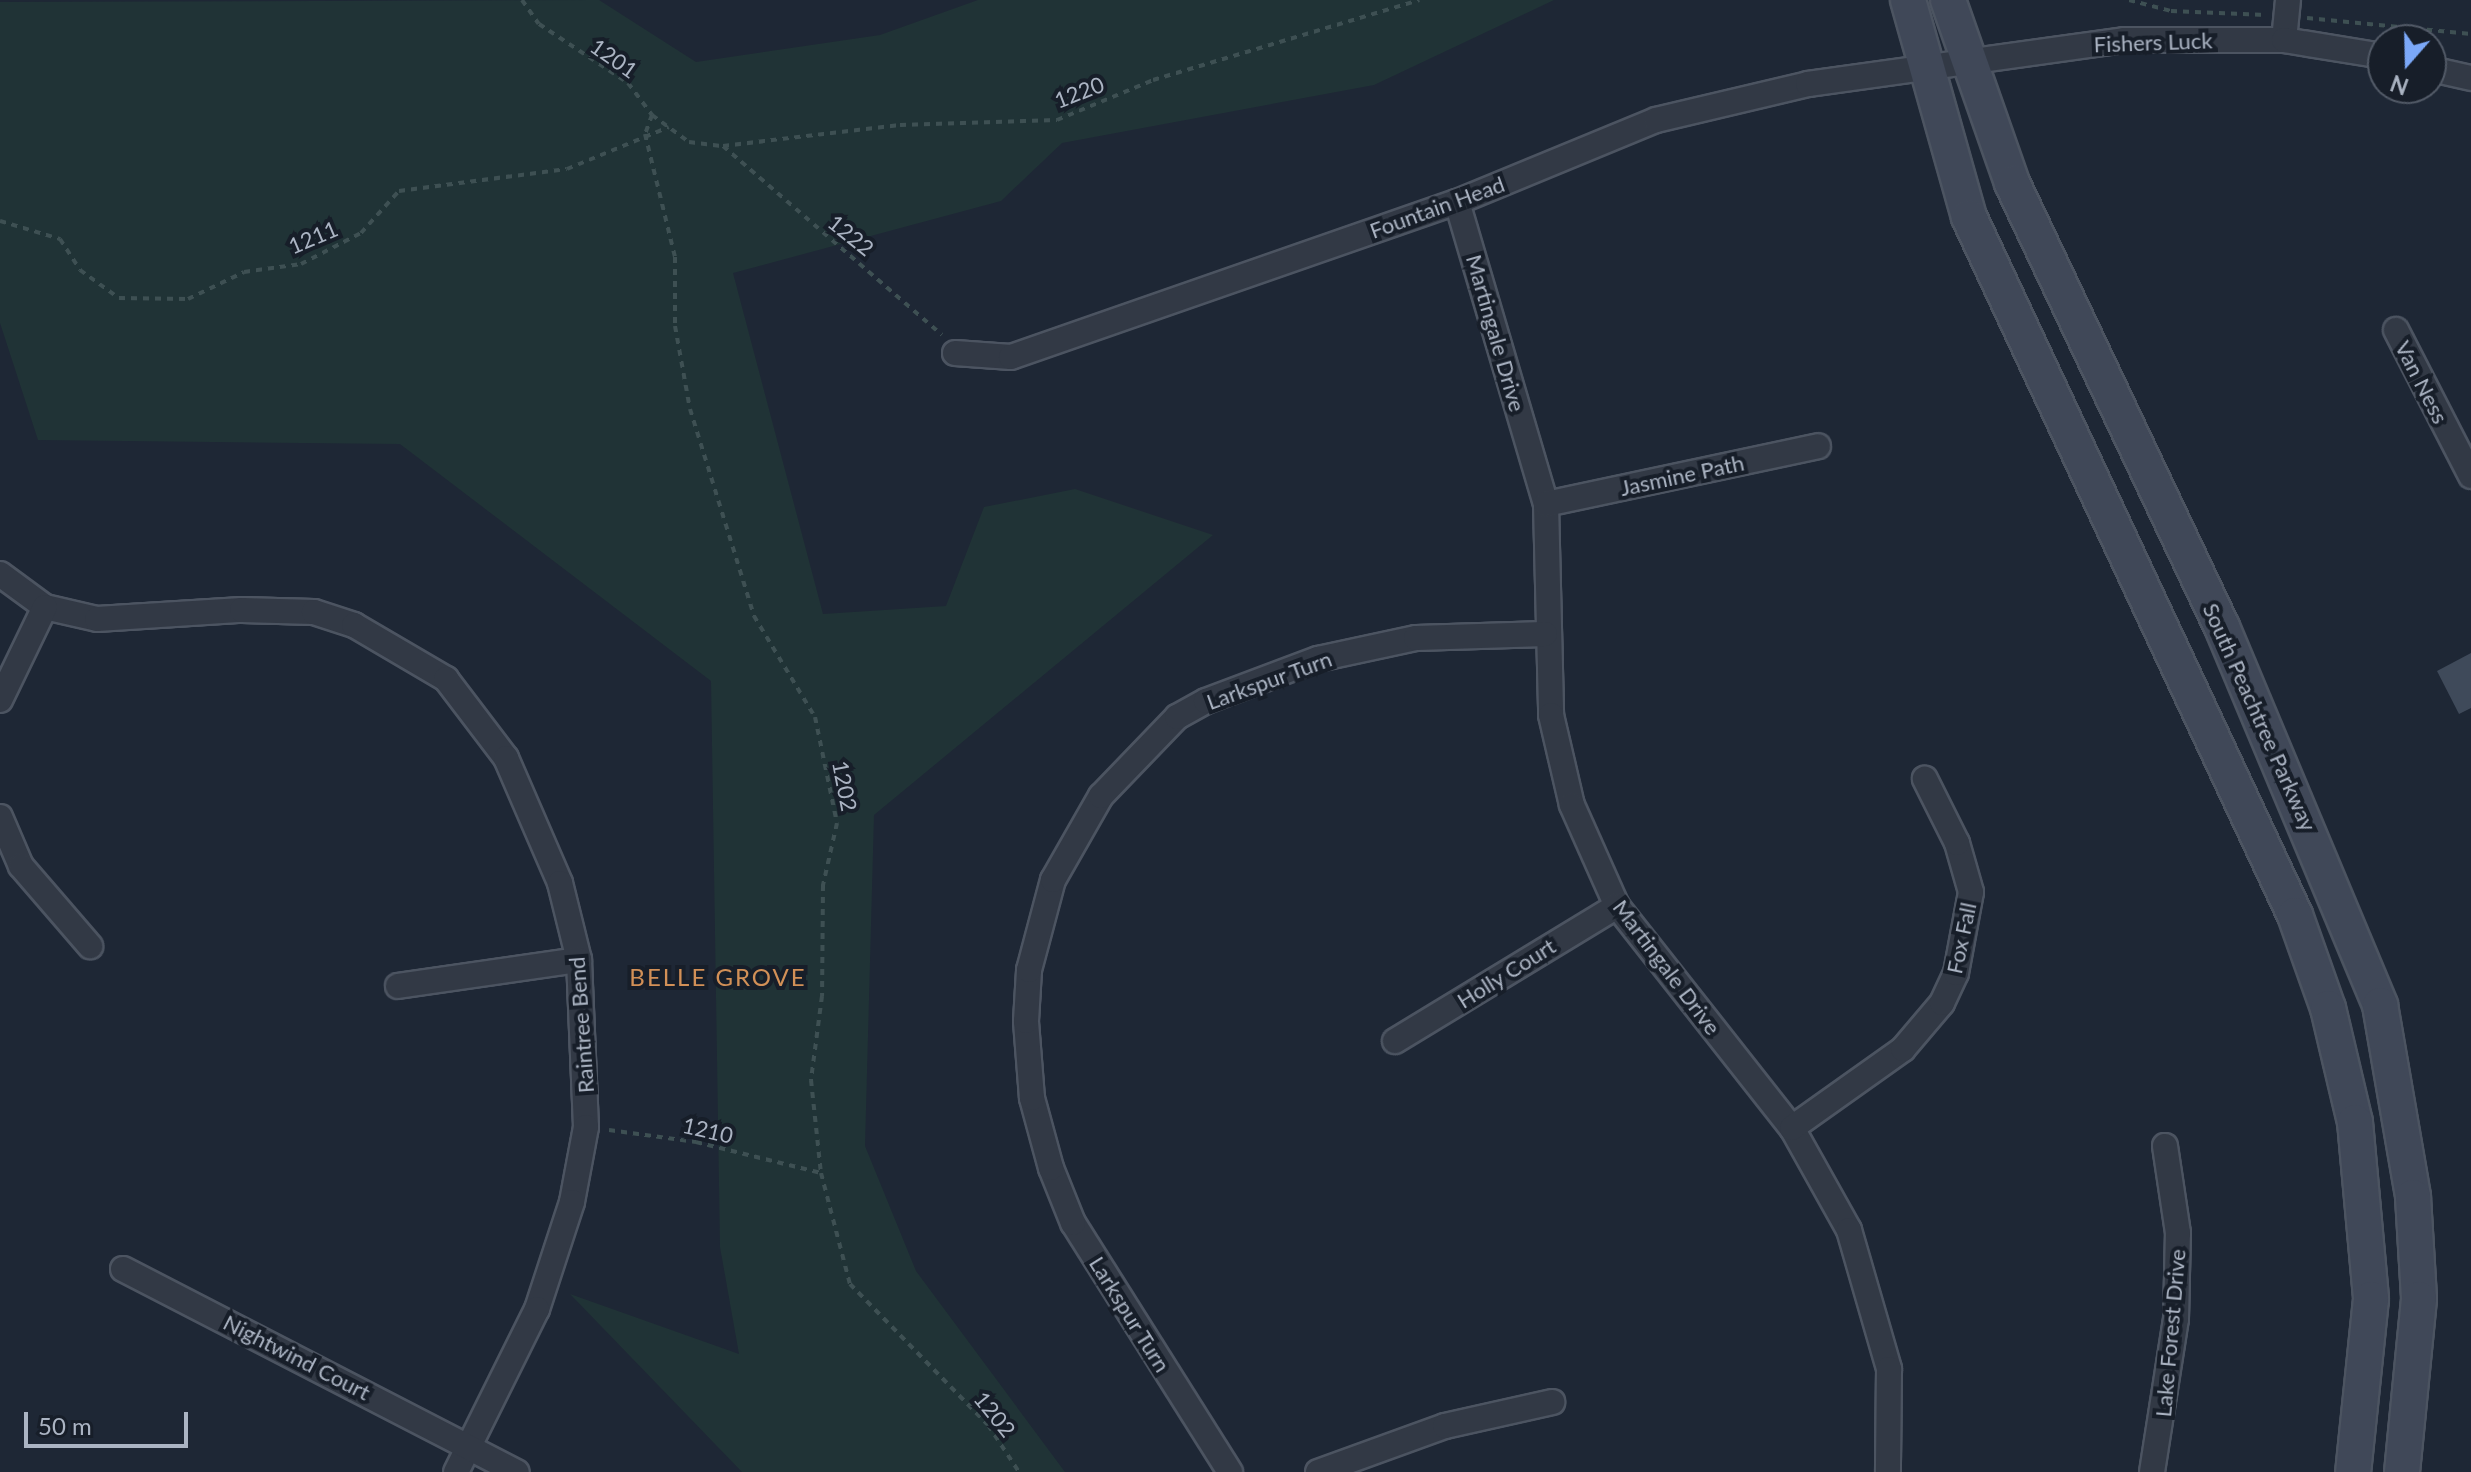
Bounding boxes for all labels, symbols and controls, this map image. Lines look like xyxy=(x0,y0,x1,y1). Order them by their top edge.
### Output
north arrow xyxy=(2367,24,2447,104)
street label: Fishers Luck xyxy=(2093,27,2213,57)
street label: 1201 xyxy=(586,33,642,83)
text: N xyxy=(2387,70,2412,101)
street label: 1220 xyxy=(1050,71,1108,113)
street label: Fountain Head xyxy=(1366,170,1508,244)
street label: 1222 xyxy=(823,209,879,261)
street label: 1211 xyxy=(284,215,342,259)
street label: Martingale Drive xyxy=(1461,251,1531,415)
street label: Van Ness xyxy=(2390,336,2454,428)
street label: Jasmine Path xyxy=(1618,449,1746,501)
street label: South Peachtree Parkway xyxy=(2198,599,2322,835)
street label: Larkspur Turn xyxy=(1202,645,1336,715)
street label: 1202 xyxy=(827,758,863,814)
street label: Martingale Drive xyxy=(1608,894,1726,1040)
street label: Fox Fall xyxy=(1941,900,1981,976)
street label: Holly Court xyxy=(1452,932,1560,1014)
street label: Raintree Bend xyxy=(563,956,599,1094)
district label: BELLE GROVE xyxy=(629,963,807,991)
street label: 1210 xyxy=(680,1111,736,1149)
street label: Lake Forest Drive xyxy=(2150,1248,2190,1418)
street label: Larkspur Turn xyxy=(1084,1251,1176,1377)
street label: Nightwind Court xyxy=(219,1309,375,1405)
street label: 1202 xyxy=(969,1386,1021,1442)
scale bar xyxy=(28,1396,192,1446)
text: 50 m xyxy=(38,1411,92,1440)

